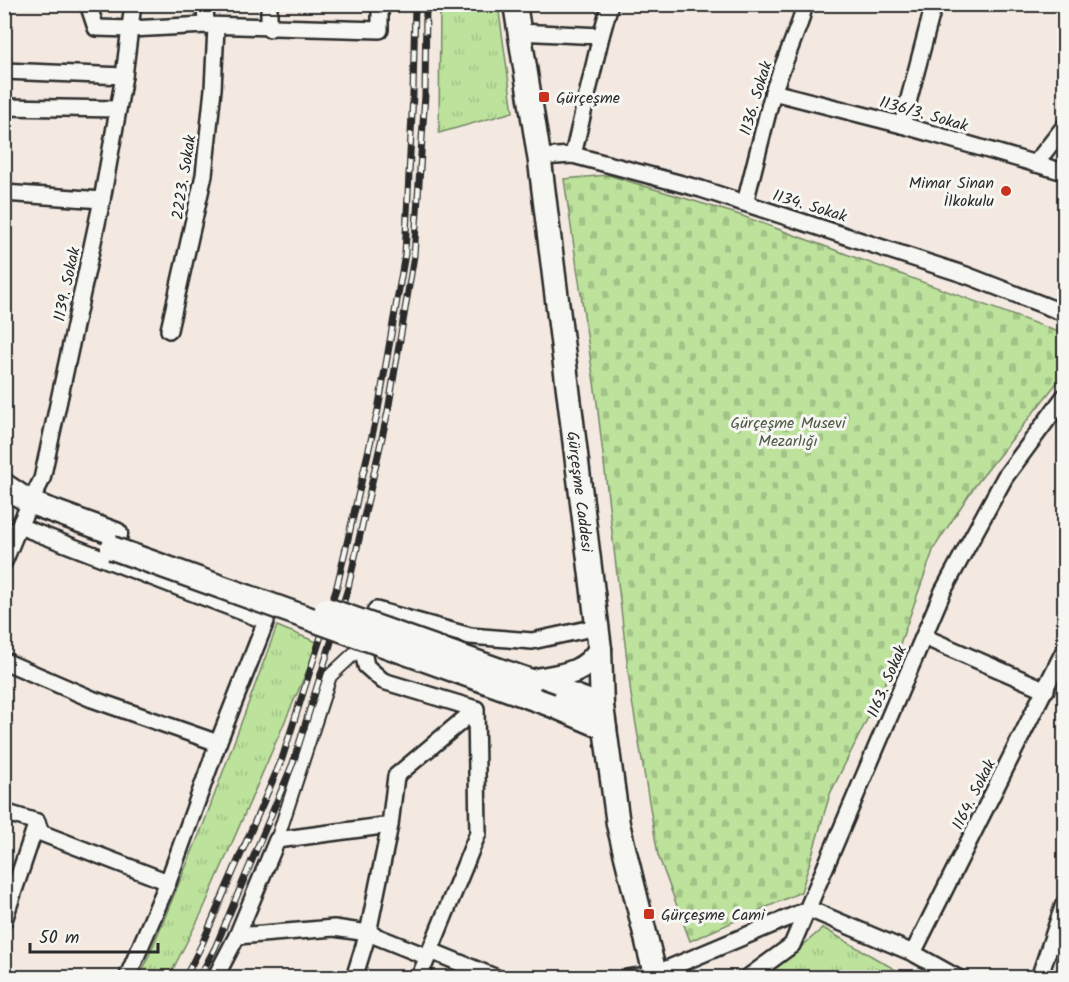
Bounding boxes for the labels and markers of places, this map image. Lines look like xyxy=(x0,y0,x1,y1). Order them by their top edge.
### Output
place label: Gürçeşme xyxy=(556,86,620,111)
marker: Gürçeşme xyxy=(537,90,551,104)
place label: Mimar Sinan İlkokulu xyxy=(909,171,994,214)
marker: Mimar Sinan İlkokulu xyxy=(999,184,1013,198)
place label: Gürçeşme Cami xyxy=(661,903,766,928)
marker: Gürçeşme Cami xyxy=(642,907,656,921)

